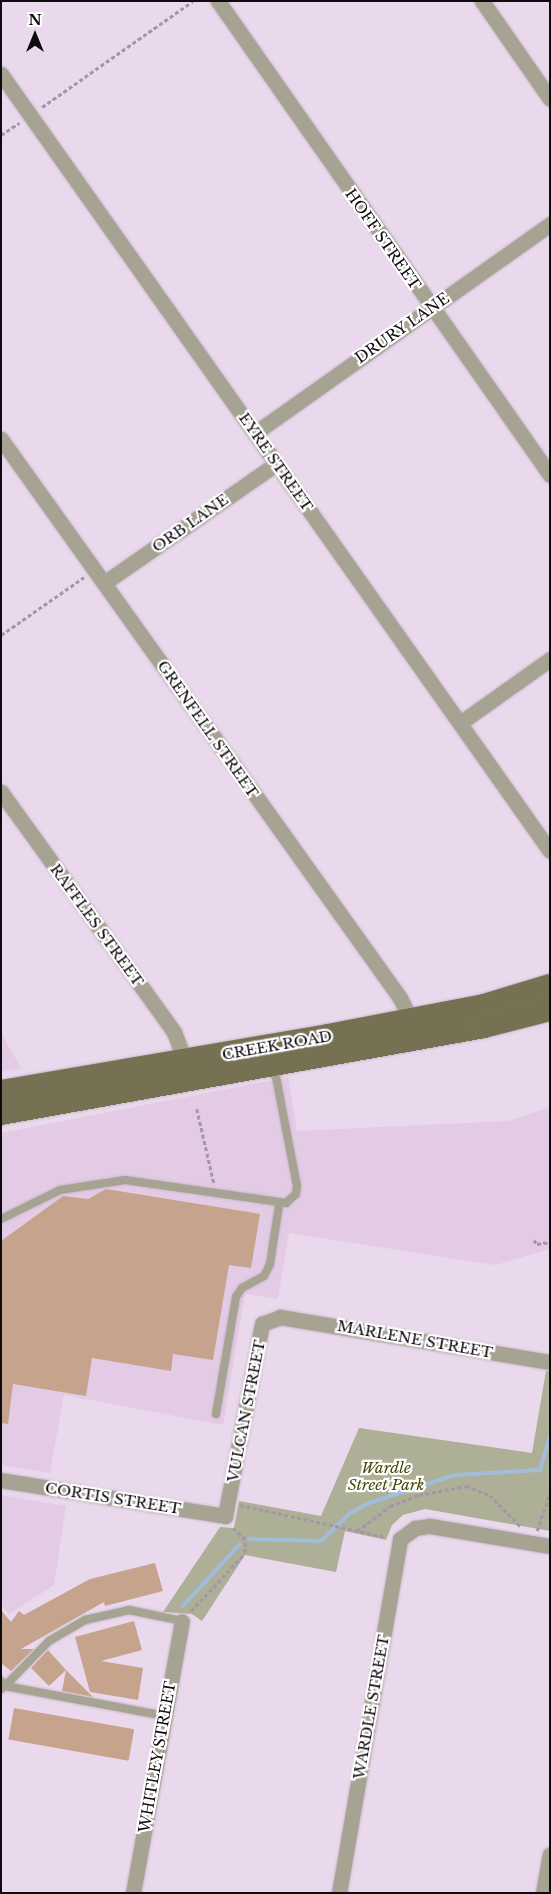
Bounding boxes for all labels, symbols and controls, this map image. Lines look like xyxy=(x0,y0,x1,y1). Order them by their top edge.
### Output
north arrow xyxy=(10,10,60,60)
text: N xyxy=(28,11,42,29)
street label: HOFF STREET xyxy=(341,185,425,293)
street label: DRURY LANE xyxy=(351,289,453,367)
street label: EYRE STREET xyxy=(235,409,317,515)
street label: ORB LANE xyxy=(149,490,231,556)
street label: GRENFELL STREET xyxy=(154,657,262,801)
street label: RAFFLES STREET xyxy=(47,860,147,990)
street label: CREEK ROAD xyxy=(220,1026,334,1064)
street label: MARLENE STREET xyxy=(336,1316,494,1362)
street label: VULCAN STREET xyxy=(223,1338,269,1484)
park label: Wardle Street Park xyxy=(348,1458,424,1493)
street label: CORTIS STREET xyxy=(44,1478,182,1518)
street label: WARDLE STREET xyxy=(349,1633,393,1781)
street label: WHITLEY STREET xyxy=(135,1680,179,1834)

